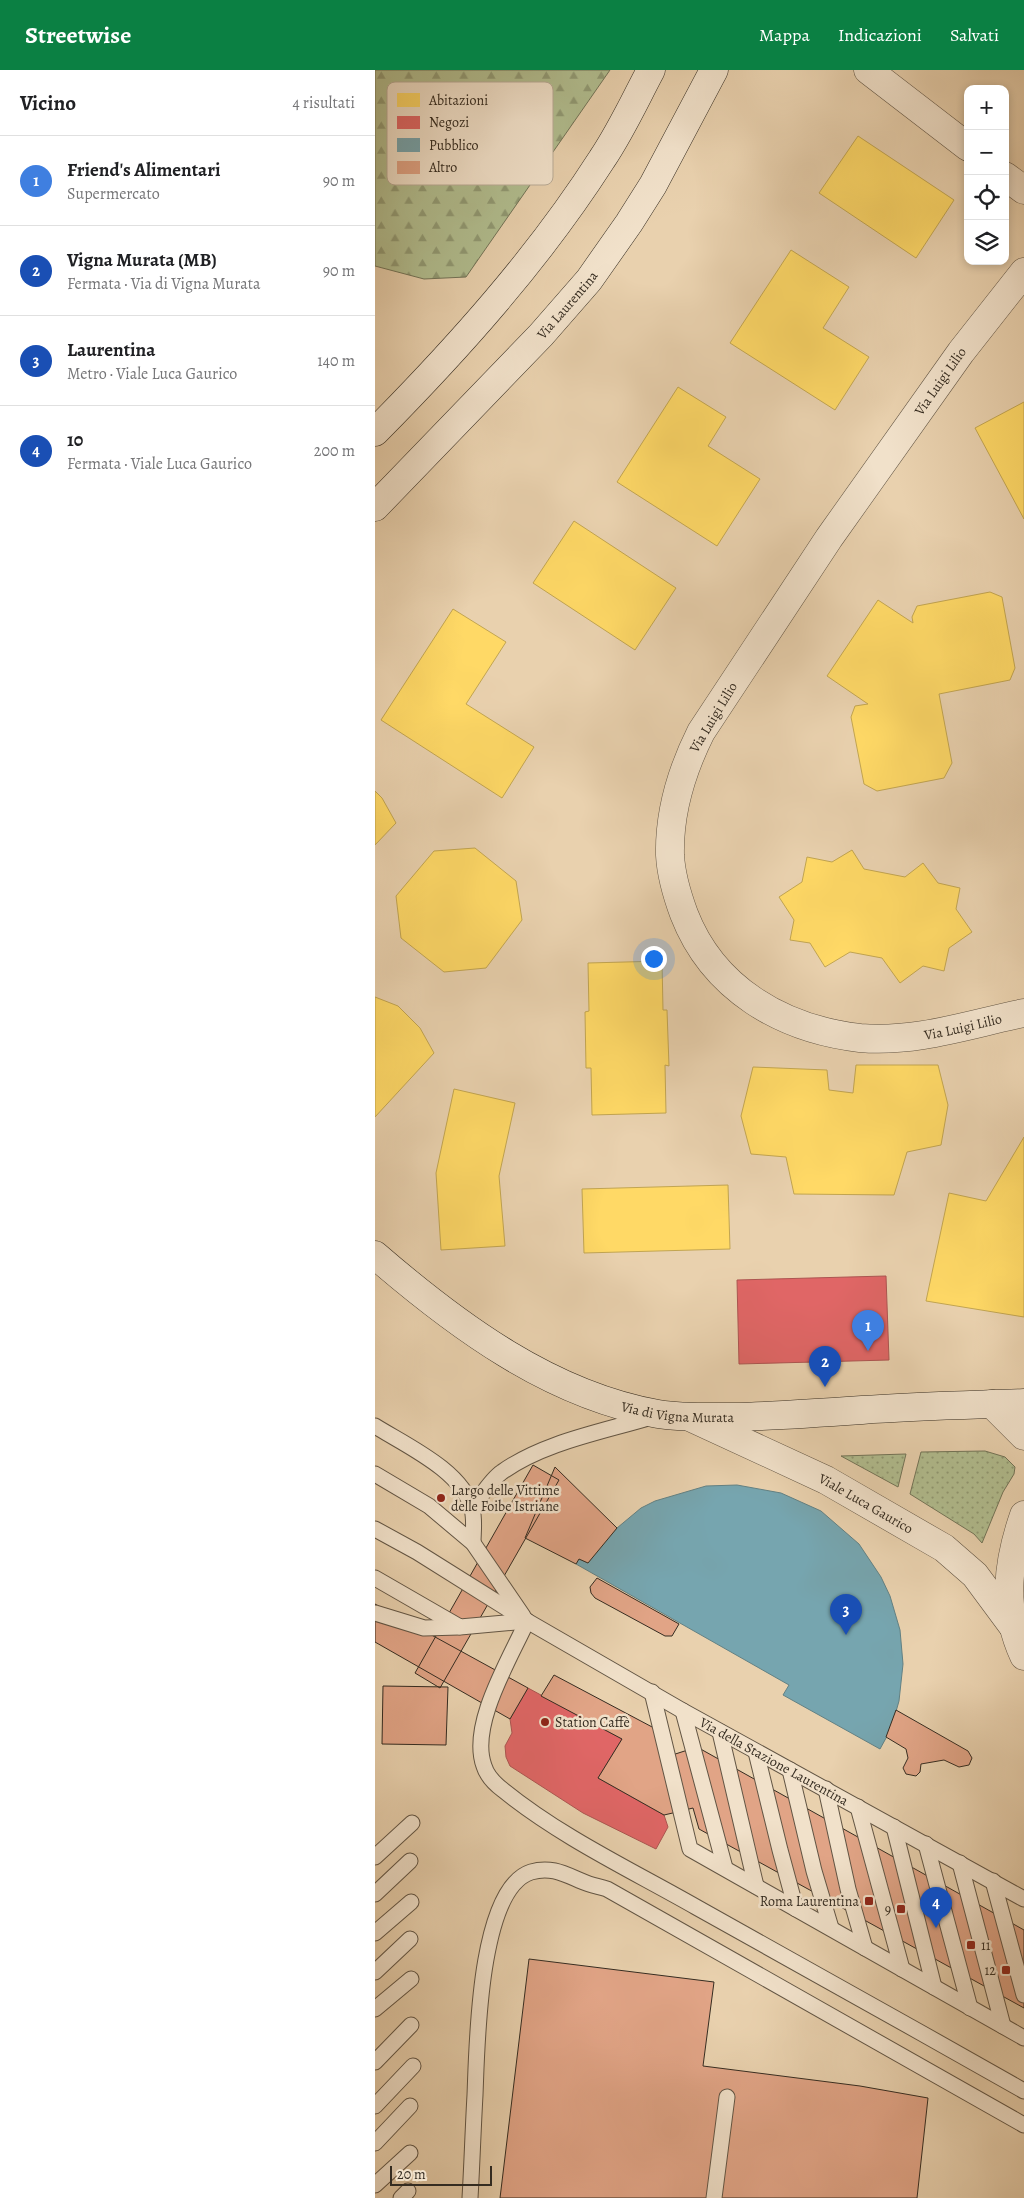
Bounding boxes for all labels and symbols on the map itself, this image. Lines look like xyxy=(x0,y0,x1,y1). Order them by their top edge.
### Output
legend xyxy=(387,82,553,185)
text: Abitazioni xyxy=(428,91,488,110)
text: Negozi xyxy=(429,113,469,132)
text: Pubblico xyxy=(429,136,479,155)
text: Altro xyxy=(428,158,457,177)
street label: Via Laurentina xyxy=(532,267,603,344)
street label: Via Luigi Lilio xyxy=(909,343,971,420)
street label: Via Luigi Lilio xyxy=(684,679,742,757)
your location xyxy=(641,946,667,972)
street label: Via Luigi Lilio xyxy=(922,1009,1004,1045)
pin: 1 xyxy=(852,1310,884,1351)
pin: 2 xyxy=(809,1346,841,1387)
street label: Via di Vigna Murata xyxy=(618,1397,734,1427)
street label: Viale Luca Gaurico xyxy=(815,1469,917,1538)
place label: Largo delle Vittime delle Foibe Istriane xyxy=(451,1481,559,1516)
marker: Largo delle Vittime delle Foibe Istriane xyxy=(435,1492,447,1504)
pin: 3 xyxy=(830,1594,862,1635)
place label: Station Caffè xyxy=(555,1713,630,1732)
street label: Via della Stazione Laurentina xyxy=(695,1713,852,1811)
marker: Station Caffè xyxy=(539,1716,551,1728)
pin: 4 xyxy=(920,1887,952,1928)
place label: Roma Laurentina xyxy=(760,1892,859,1911)
marker: Roma Laurentina xyxy=(863,1895,875,1907)
place label: 9 xyxy=(885,1900,891,1919)
marker: 9 xyxy=(895,1903,907,1915)
place label: 11 xyxy=(981,1936,991,1955)
marker: 11 xyxy=(965,1939,977,1951)
place label: 12 xyxy=(985,1961,996,1980)
marker: 12 xyxy=(1000,1964,1012,1976)
scale bar xyxy=(390,2163,493,2186)

